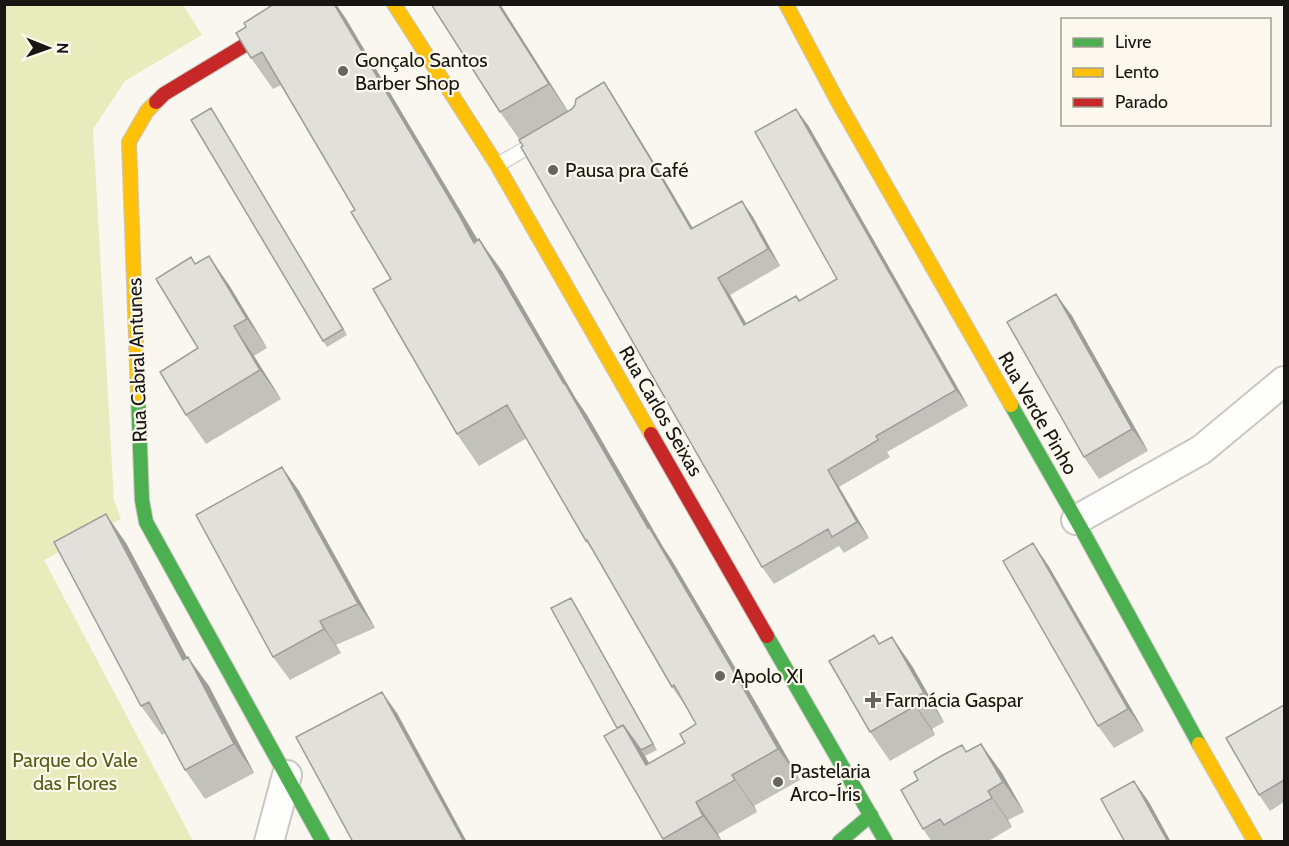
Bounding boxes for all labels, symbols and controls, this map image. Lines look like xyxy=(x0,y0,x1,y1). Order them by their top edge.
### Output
north arrow xyxy=(18,18,78,78)
legend xyxy=(1061,18,1271,126)
text: Livre xyxy=(1115,31,1151,53)
text: N xyxy=(53,42,72,54)
place label: Gonçalo Santos Barber Shop xyxy=(355,48,488,95)
text: Lento xyxy=(1115,61,1159,83)
marker: Gonçalo Santos Barber Shop xyxy=(336,64,350,78)
text: Parado xyxy=(1115,91,1168,113)
place label: Pausa pra Café xyxy=(565,158,689,182)
marker: Pausa pra Café xyxy=(546,163,560,177)
street label: Rua Cabral Antunes xyxy=(122,277,152,443)
street label: Rua Carlos Seixas xyxy=(614,342,708,480)
street label: Rua Verde Pinho xyxy=(993,347,1083,479)
place label: Apolo XI xyxy=(732,664,804,688)
marker: Apolo XI xyxy=(713,669,727,683)
place label: Farmácia Gaspar xyxy=(885,688,1024,712)
marker: Farmácia Gaspar xyxy=(866,693,880,707)
park label: Parque do Vale das Flores xyxy=(12,748,138,795)
place label: Pastelaria Arco-Íris xyxy=(790,759,871,806)
marker: Pastelaria Arco-Íris xyxy=(771,775,785,789)

